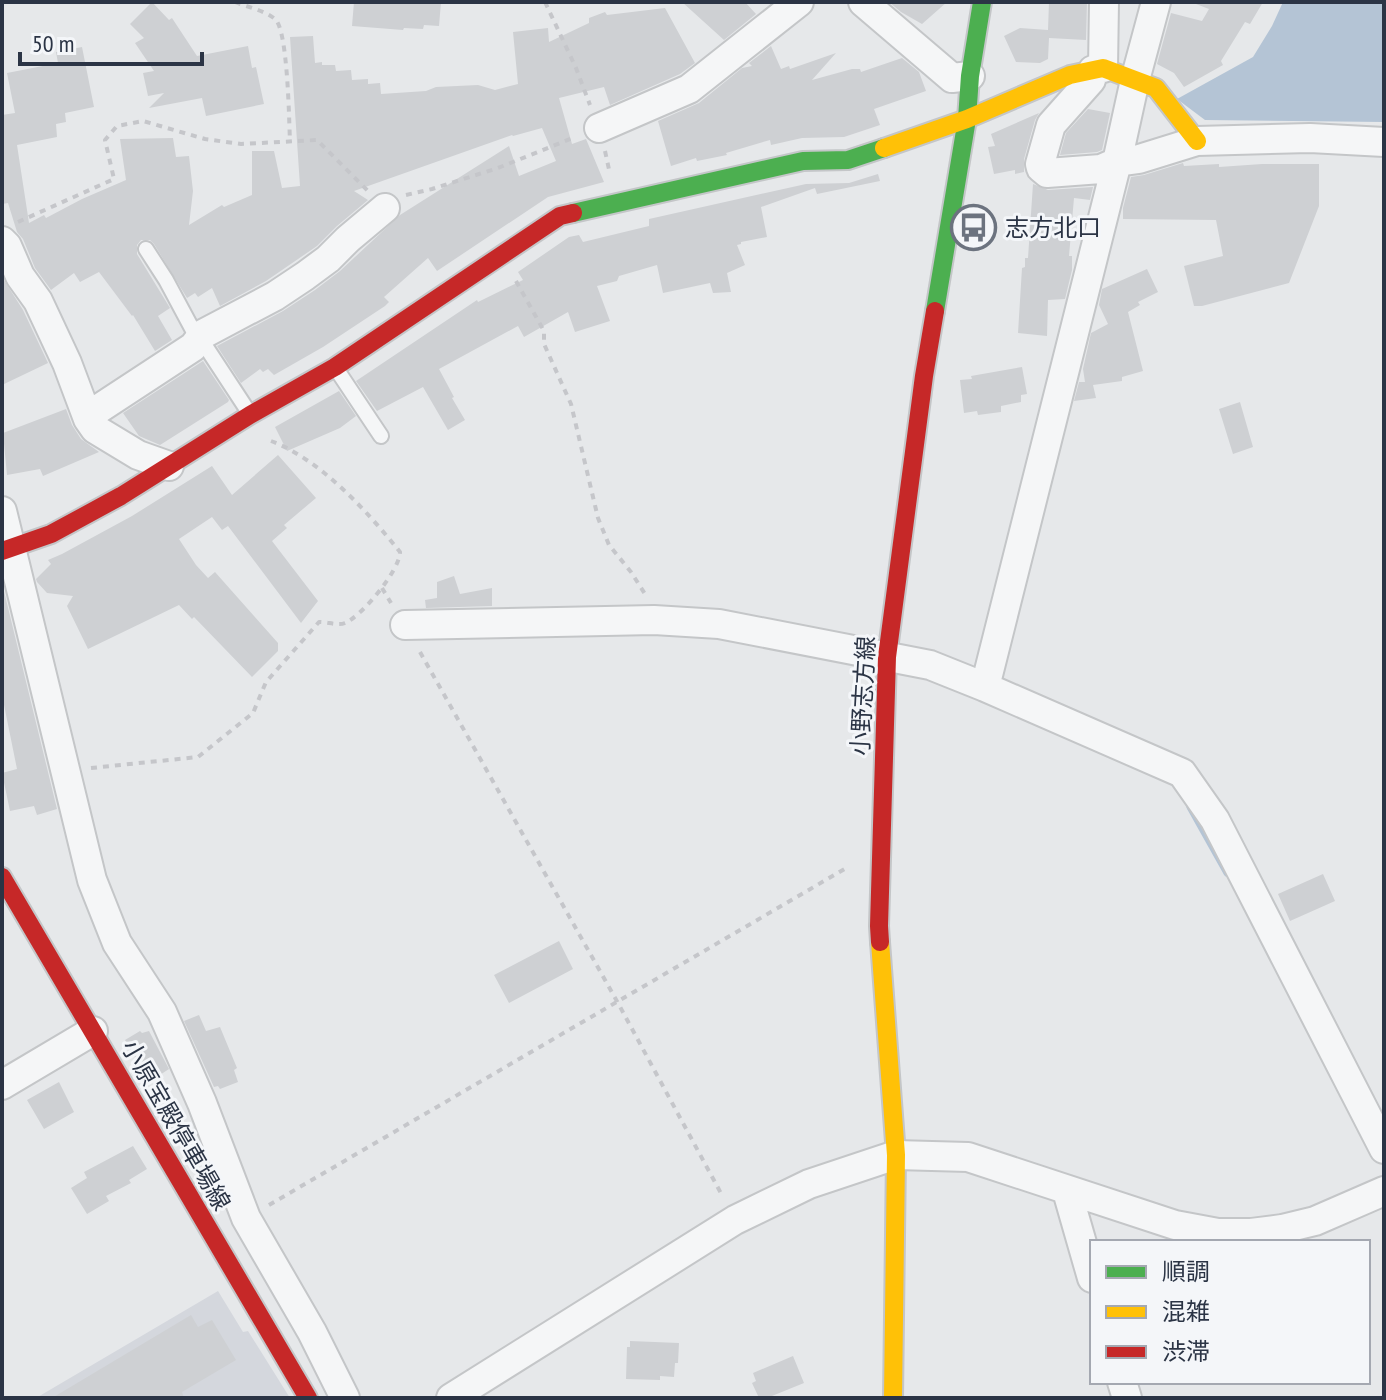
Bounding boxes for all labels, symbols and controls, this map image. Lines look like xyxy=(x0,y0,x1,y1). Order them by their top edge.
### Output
scale bar xyxy=(20,16,202,66)
text: 50 m xyxy=(32,28,74,59)
bus stop icon: 志方北口 xyxy=(950,203,998,251)
place label: 志方北口 xyxy=(1005,212,1101,243)
street label: 小野志方線 xyxy=(844,635,882,757)
street label: 小原宝殿停車場線 xyxy=(115,1034,237,1216)
legend xyxy=(1090,1240,1370,1384)
text: 順調 xyxy=(1162,1256,1210,1287)
text: 混雑 xyxy=(1162,1296,1210,1327)
text: 渋滞 xyxy=(1162,1336,1210,1367)

